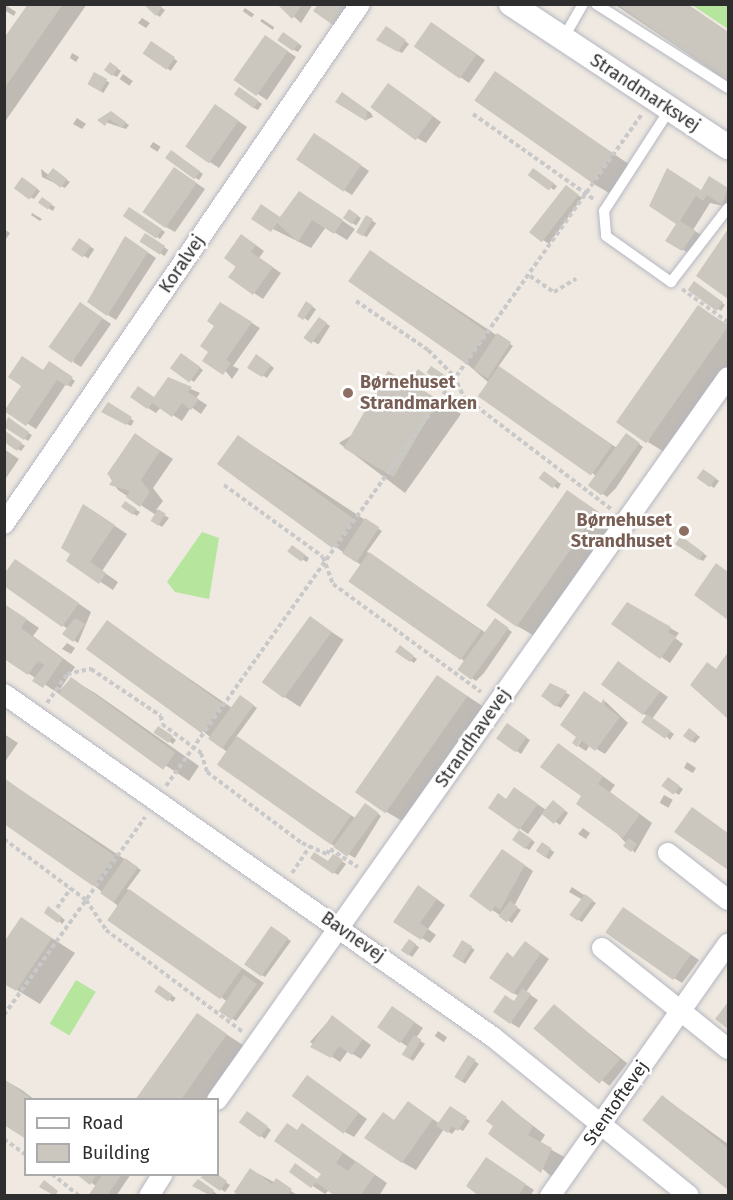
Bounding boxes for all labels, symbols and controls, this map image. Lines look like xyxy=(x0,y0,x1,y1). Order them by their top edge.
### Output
street label: Strandmarksvej xyxy=(586,49,704,137)
street label: Koralvej xyxy=(155,231,209,297)
place label: Børnehuset Strandmarken xyxy=(360,372,477,415)
marker: Børnehuset Strandmarken xyxy=(341,386,355,400)
place label: Børnehuset Strandhuset xyxy=(571,510,672,552)
marker: Børnehuset Strandhuset xyxy=(677,524,691,538)
street label: Strandhavevej xyxy=(431,684,515,792)
street label: Bavnevej xyxy=(317,907,389,967)
street label: Stentoftevej xyxy=(579,1056,653,1150)
legend xyxy=(24,1098,219,1176)
text: Road xyxy=(82,1112,124,1134)
text: Building xyxy=(82,1142,149,1164)

